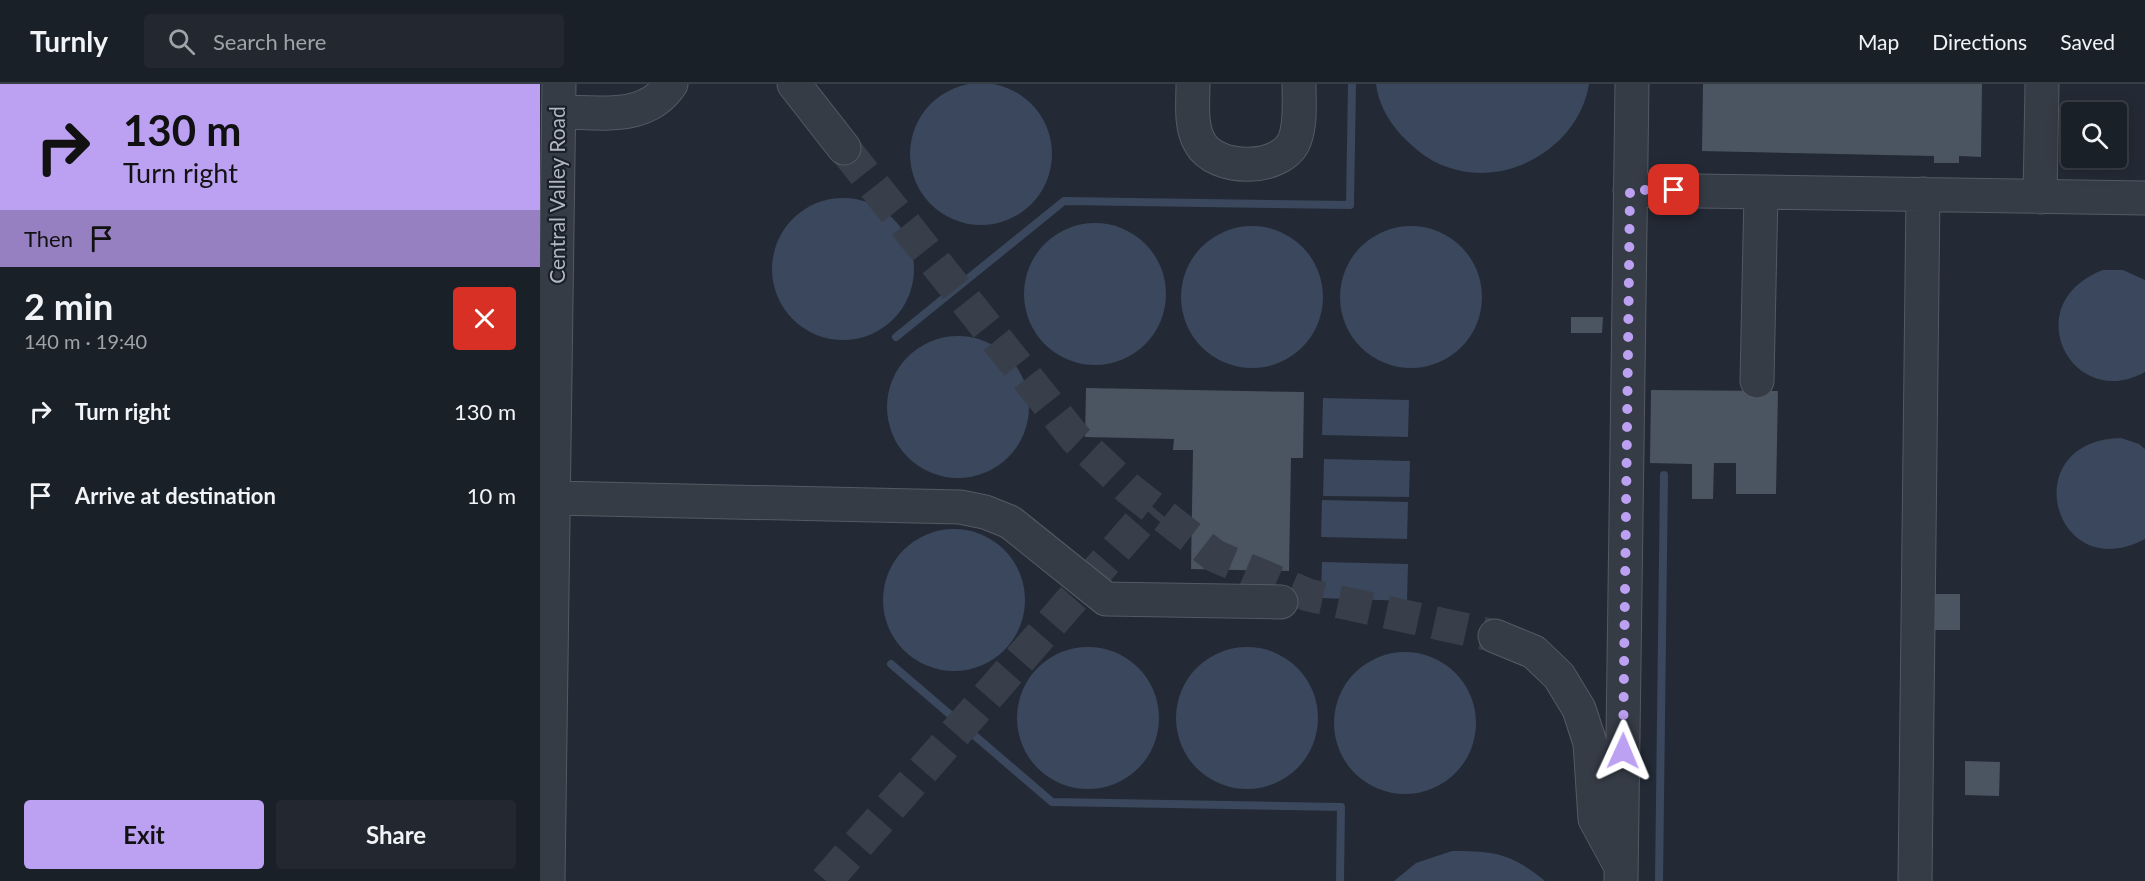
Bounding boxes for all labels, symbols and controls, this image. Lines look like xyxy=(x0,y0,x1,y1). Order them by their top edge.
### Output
search box xyxy=(144,14,564,68)
text: Turnly xyxy=(30,24,108,58)
icon: search xyxy=(165,25,198,58)
text: Search here xyxy=(213,28,326,55)
text: Map xyxy=(1858,29,1899,54)
text: Directions xyxy=(1932,29,2027,54)
text: Saved xyxy=(2060,29,2115,54)
map controls xyxy=(2061,102,2127,168)
button: search xyxy=(2061,102,2127,168)
text: 130 m xyxy=(123,105,241,155)
street label: Central Valley Road xyxy=(544,106,569,284)
icon: right xyxy=(24,108,102,186)
text: Turn right xyxy=(123,156,238,189)
pin xyxy=(1648,164,1699,215)
icon: arrive xyxy=(1657,173,1690,206)
icon: arrive xyxy=(85,222,118,255)
text: Then xyxy=(24,225,73,252)
text: 2 min xyxy=(24,284,113,328)
button: close xyxy=(453,287,516,350)
text: 140 m · 19:40 xyxy=(24,329,147,353)
icon: right xyxy=(24,395,57,428)
text: Turn right xyxy=(75,398,170,425)
text: 130 m xyxy=(454,398,516,425)
icon: arrive xyxy=(24,479,57,512)
text: Arrive at destination xyxy=(75,482,276,509)
text: 10 m xyxy=(467,482,516,509)
position arrow xyxy=(1591,719,1655,783)
button: Exit xyxy=(24,800,264,869)
button: Share xyxy=(276,800,516,869)

